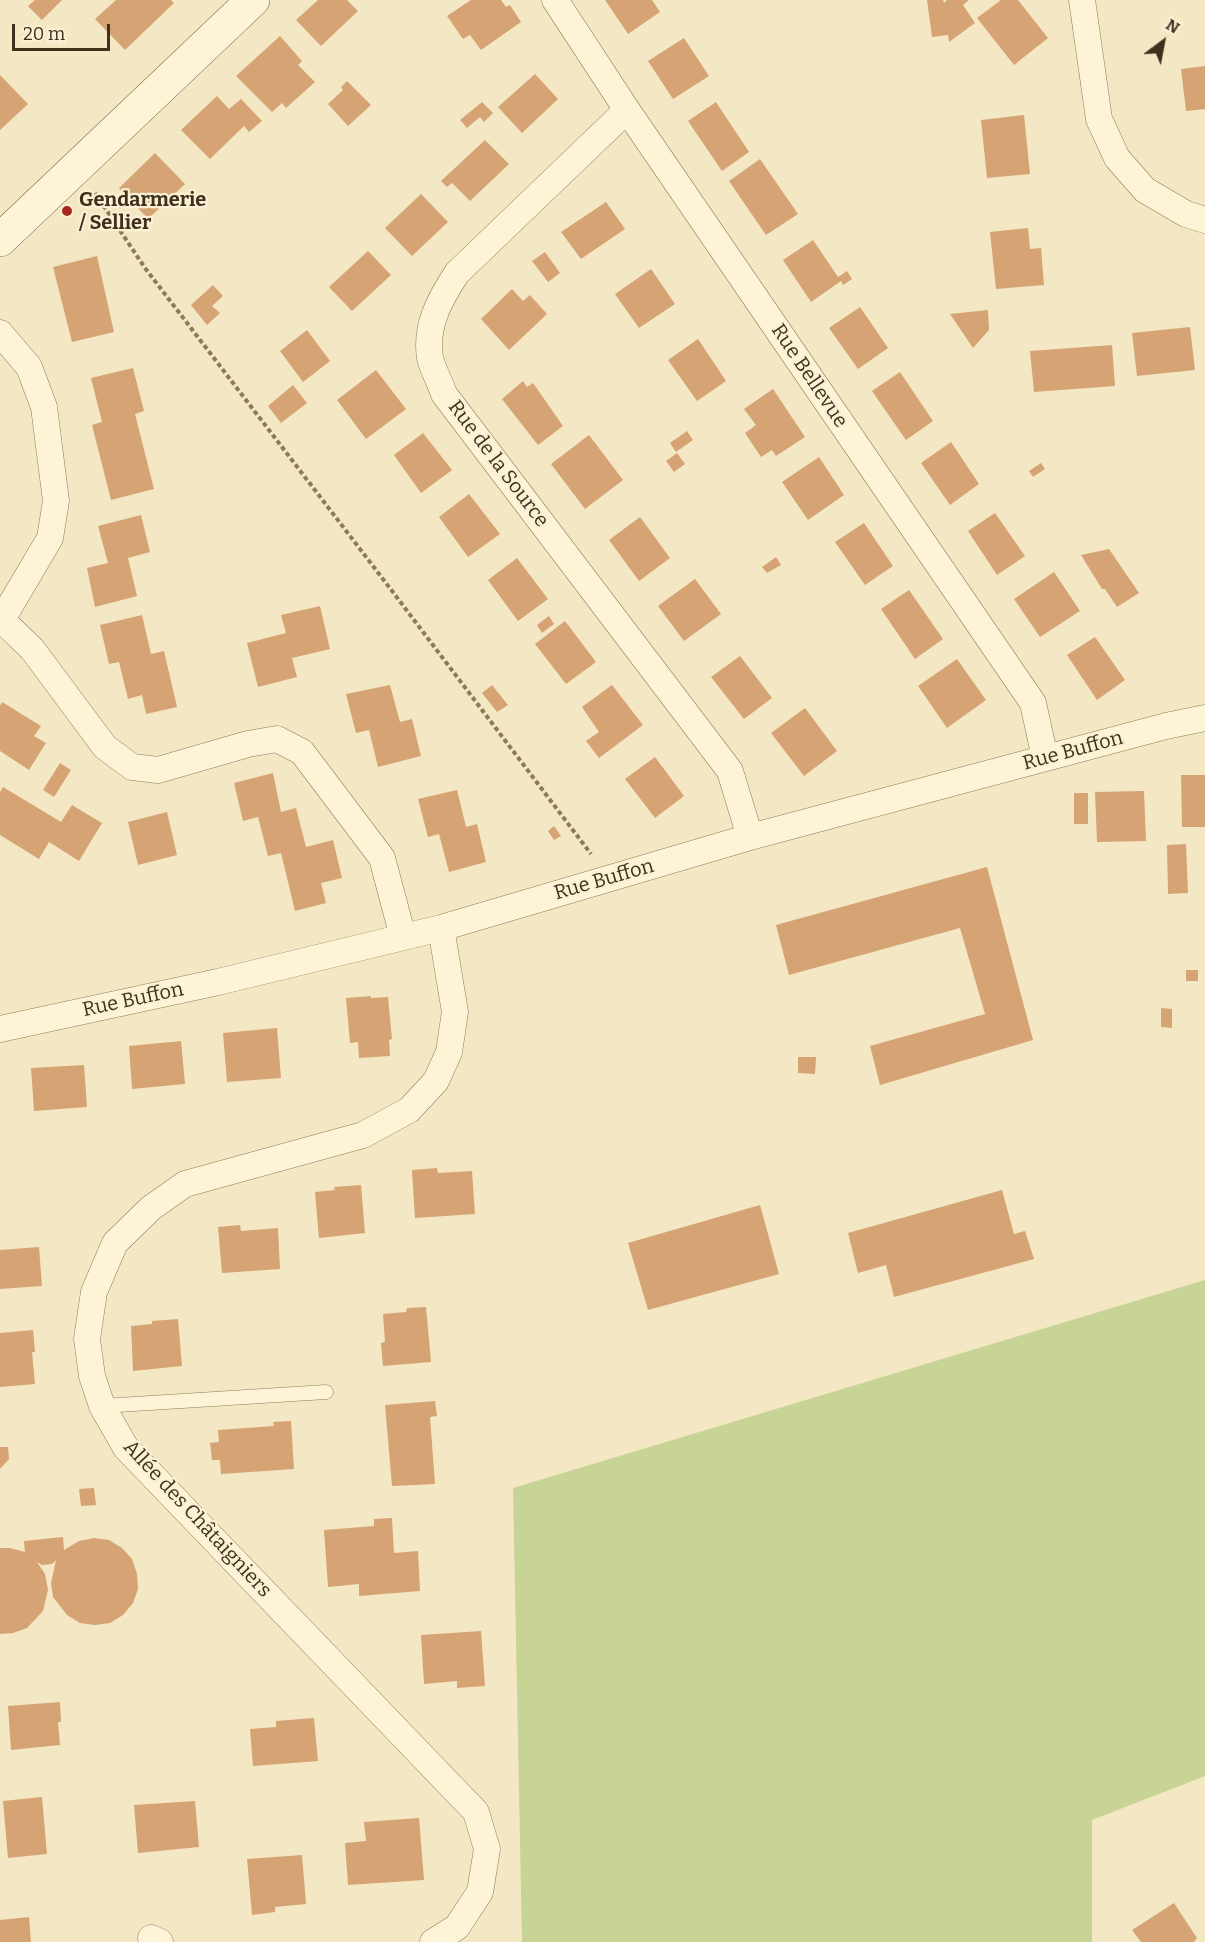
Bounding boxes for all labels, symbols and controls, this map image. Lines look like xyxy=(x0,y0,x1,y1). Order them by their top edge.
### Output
scale bar xyxy=(15,12,112,50)
north arrow xyxy=(1133,12,1193,72)
text: N xyxy=(1163,15,1183,38)
text: 20 m xyxy=(23,23,65,45)
place label: Gendarmerie / Sellier xyxy=(79,188,206,235)
marker: Gendarmerie / Sellier xyxy=(60,204,74,218)
street label: Rue Bellevue xyxy=(766,320,852,432)
street label: Rue de la Source xyxy=(443,396,553,532)
street label: Rue Buffon xyxy=(1020,726,1126,776)
street label: Rue Buffon xyxy=(551,854,657,906)
street label: Rue Buffon xyxy=(80,978,186,1022)
street label: Allée des Châtaigniers xyxy=(118,1436,276,1602)

